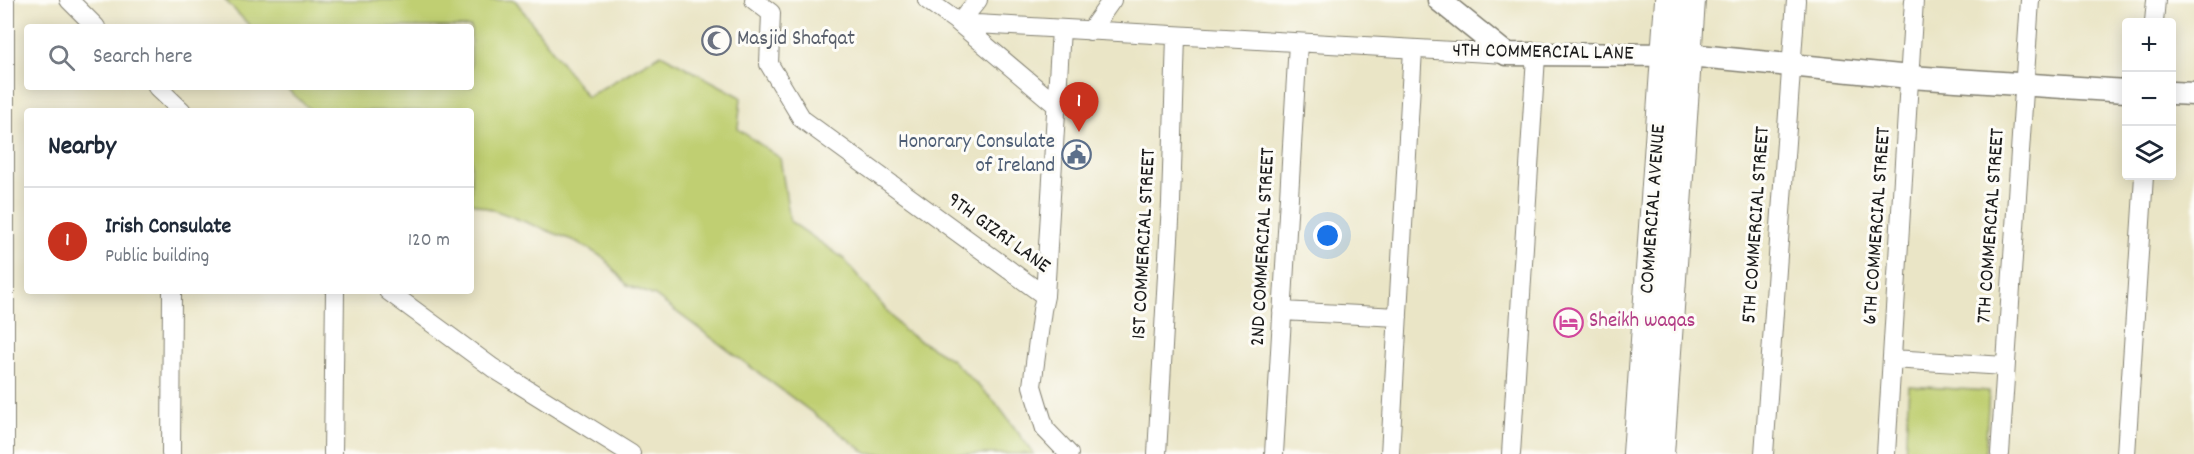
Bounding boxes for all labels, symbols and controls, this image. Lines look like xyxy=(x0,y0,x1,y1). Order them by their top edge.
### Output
map controls xyxy=(2122,18,2176,180)
button: + xyxy=(2122,18,2176,72)
search box xyxy=(24,24,474,90)
mosque icon: Masjid Shafqat xyxy=(700,24,732,56)
place label: Masjid Shafqat xyxy=(737,25,855,55)
street label: 4TH COMMERCIAL LANE xyxy=(1452,36,1634,70)
icon: search xyxy=(45,41,78,74)
text: Search here xyxy=(93,42,192,73)
button: − xyxy=(2122,72,2176,126)
pin: 1 xyxy=(1060,82,1098,132)
street label: COMMERCIAL AVENUE xyxy=(1633,123,1675,295)
street label: 5TH COMMERCIAL STREET xyxy=(1735,125,1779,325)
street label: 6TH COMMERCIAL STREET xyxy=(1856,126,1900,326)
button: layers xyxy=(2122,126,2176,180)
street label: 7TH COMMERCIAL STREET xyxy=(1970,127,2014,325)
place label: Honorary Consulate of Ireland xyxy=(898,128,1055,182)
text: Nearby xyxy=(48,129,116,166)
public building icon: Honorary Consulate of Ireland xyxy=(1060,139,1092,171)
street label: 2ND COMMERCIAL STREET xyxy=(1244,146,1284,347)
street label: 1ST COMMERCIAL STREET xyxy=(1125,147,1165,340)
street label: 9TH GIZRI LANE xyxy=(940,186,1056,282)
text: Irish Consulate xyxy=(105,212,231,243)
your location xyxy=(1313,221,1342,250)
text: 1 xyxy=(65,227,70,255)
text: 120 m xyxy=(408,227,450,255)
text: Public building xyxy=(105,243,209,271)
hotel icon: Sheikh waqas xyxy=(1552,306,1584,338)
place label: Sheikh waqas xyxy=(1589,307,1695,337)

